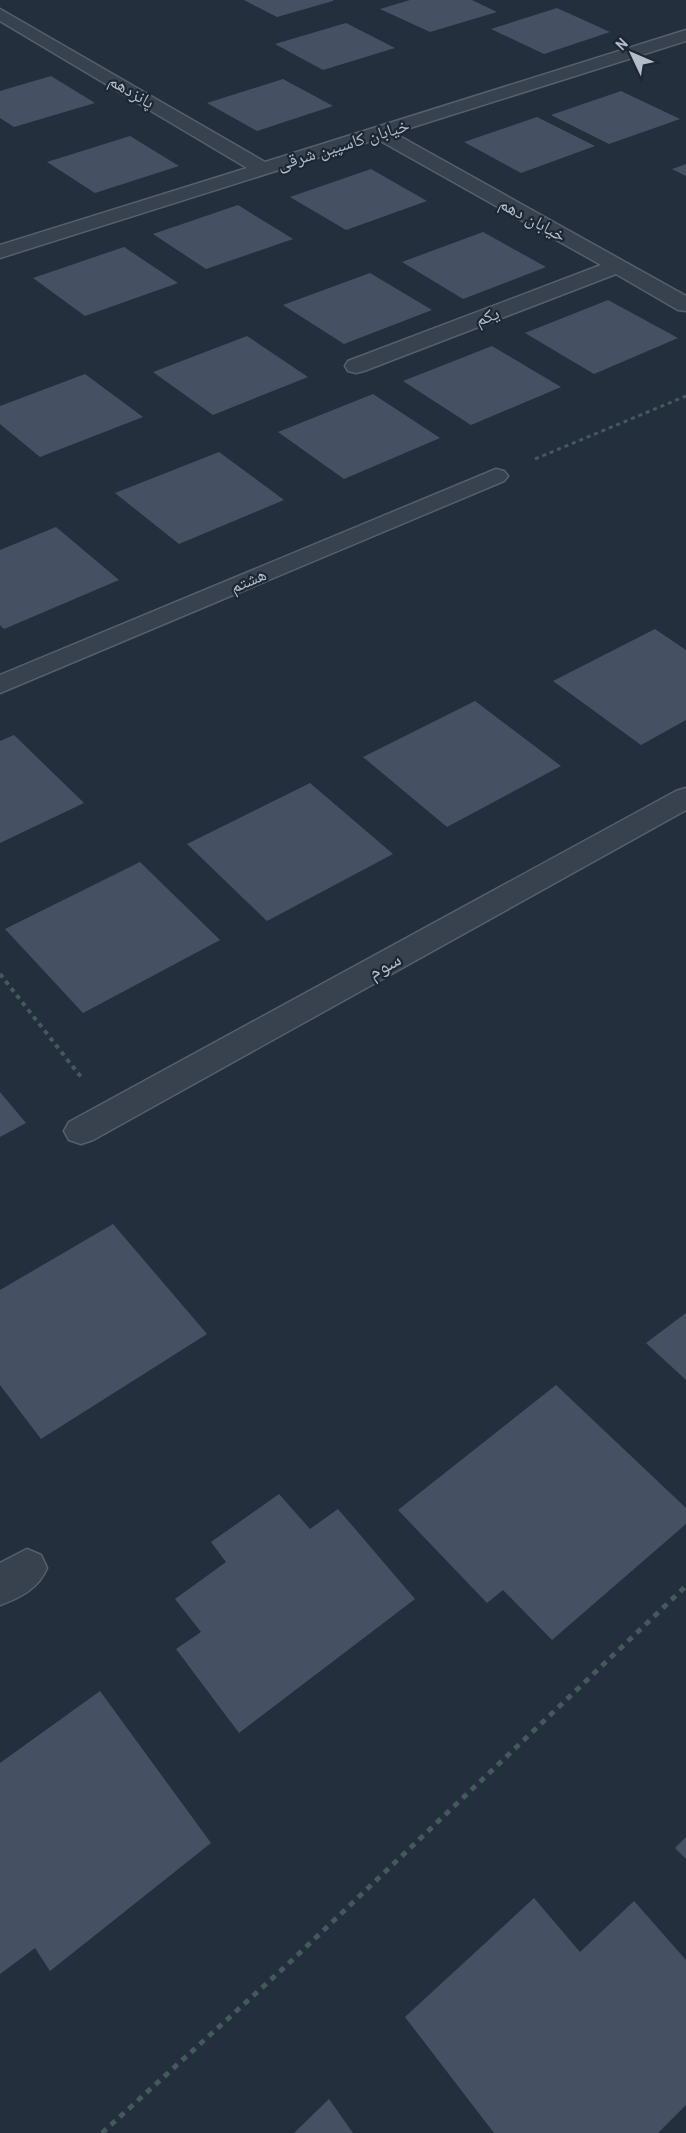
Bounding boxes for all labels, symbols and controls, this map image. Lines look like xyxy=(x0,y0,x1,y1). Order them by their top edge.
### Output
north arrow xyxy=(602,24,662,84)
text: N xyxy=(610,33,632,55)
street label: پانزدهم xyxy=(105,68,159,114)
street label: خیابان کاسپین شرقی xyxy=(274,112,412,176)
street label: خیابان دهم xyxy=(495,190,571,248)
street label: یکم xyxy=(471,300,503,332)
street label: هشتم xyxy=(226,561,270,599)
street label: سوم xyxy=(362,944,406,986)

